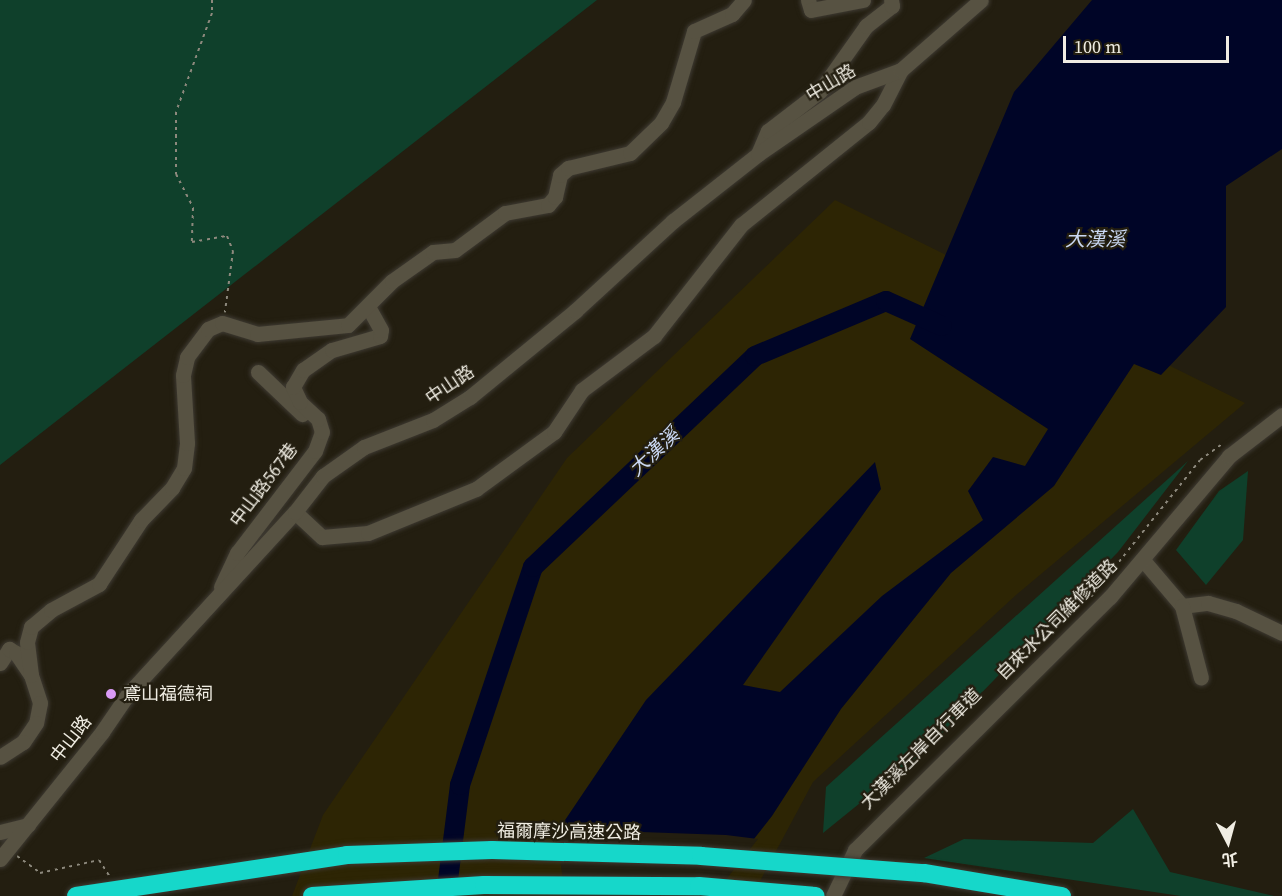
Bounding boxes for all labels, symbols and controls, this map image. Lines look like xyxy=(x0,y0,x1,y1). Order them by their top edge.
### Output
scale bar xyxy=(1066,24,1232,62)
text: 100 m xyxy=(1074,34,1121,59)
street label: 中山路 xyxy=(802,60,860,106)
water label: 大漢溪 xyxy=(1065,227,1125,251)
street label: 中山路 xyxy=(422,361,478,409)
water label: 大漢溪 xyxy=(624,423,684,481)
street label: 中山路567巷 xyxy=(226,439,302,531)
street label: 自來水公司維修道路 xyxy=(992,555,1122,685)
place label: 鳶山福德祠 xyxy=(123,683,213,705)
street label: 大漢溪左岸自行車道 xyxy=(856,684,986,814)
marker: 鳶山福德祠 xyxy=(104,687,118,701)
street label: 中山路 xyxy=(46,711,96,767)
north arrow xyxy=(1198,812,1258,872)
street label: 福爾摩沙高速公路 xyxy=(497,820,641,844)
text: 北 xyxy=(1221,848,1239,872)

